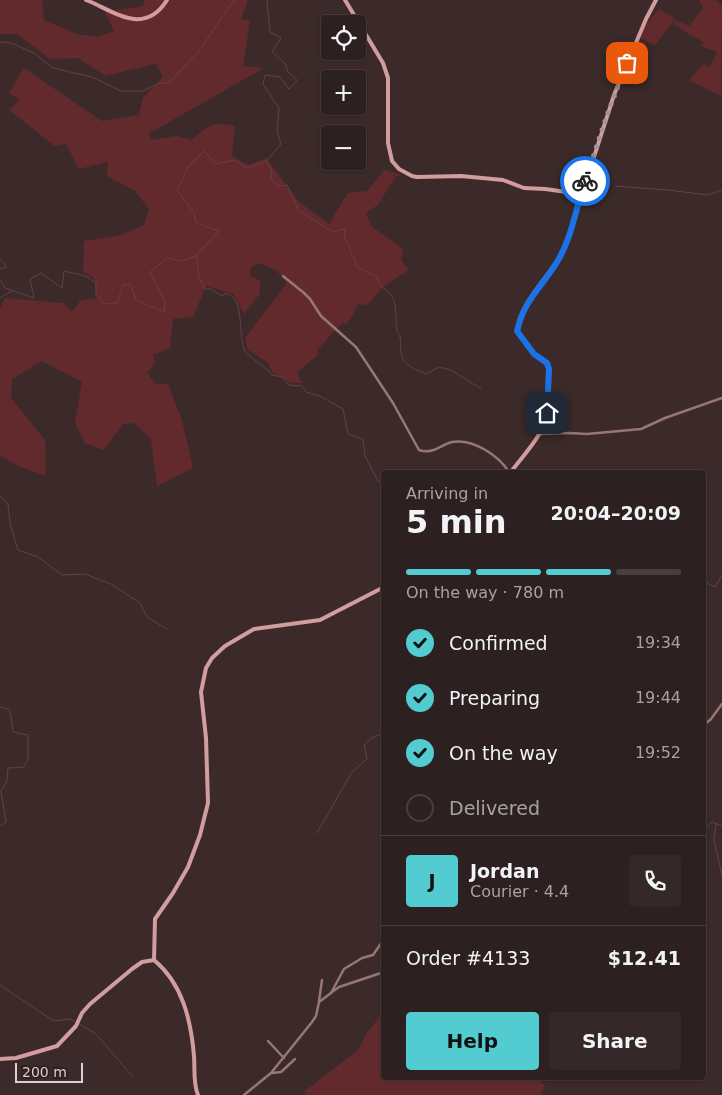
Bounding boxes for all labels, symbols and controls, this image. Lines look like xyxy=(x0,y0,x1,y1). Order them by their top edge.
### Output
map controls xyxy=(321,15,366,170)
button: locate xyxy=(321,15,366,60)
pin xyxy=(606,42,648,84)
icon: bag xyxy=(613,49,641,77)
button: + xyxy=(321,70,366,115)
button: − xyxy=(321,125,366,170)
courier xyxy=(560,156,610,206)
icon: bike xyxy=(571,167,599,195)
pin xyxy=(526,392,568,434)
icon: home xyxy=(533,399,561,427)
text: Arriving in xyxy=(406,484,488,503)
text: 20:04–20:09 xyxy=(551,502,681,524)
text: 5 min xyxy=(406,503,507,541)
text: On the way · 780 m xyxy=(406,583,564,602)
icon: check xyxy=(406,629,434,657)
text: Confirmed xyxy=(449,632,548,654)
text: 19:34 xyxy=(635,633,681,652)
icon: check xyxy=(406,684,434,712)
text: Preparing xyxy=(449,687,540,709)
text: 19:44 xyxy=(635,688,681,707)
icon: check xyxy=(406,739,434,767)
text: On the way xyxy=(449,742,558,764)
text: 19:52 xyxy=(635,743,681,762)
text: Delivered xyxy=(449,797,540,819)
button: phone xyxy=(629,855,681,907)
text: Jordan xyxy=(470,860,539,882)
text: J xyxy=(428,870,436,892)
text: Courier · 4.4 xyxy=(470,882,569,901)
text: Order #4133 xyxy=(406,947,530,969)
text: $12.41 xyxy=(608,947,681,969)
button: Help xyxy=(406,1012,539,1070)
button: Share xyxy=(549,1012,681,1070)
scale bar xyxy=(15,1060,82,1083)
text: 200 m xyxy=(22,1064,67,1080)

